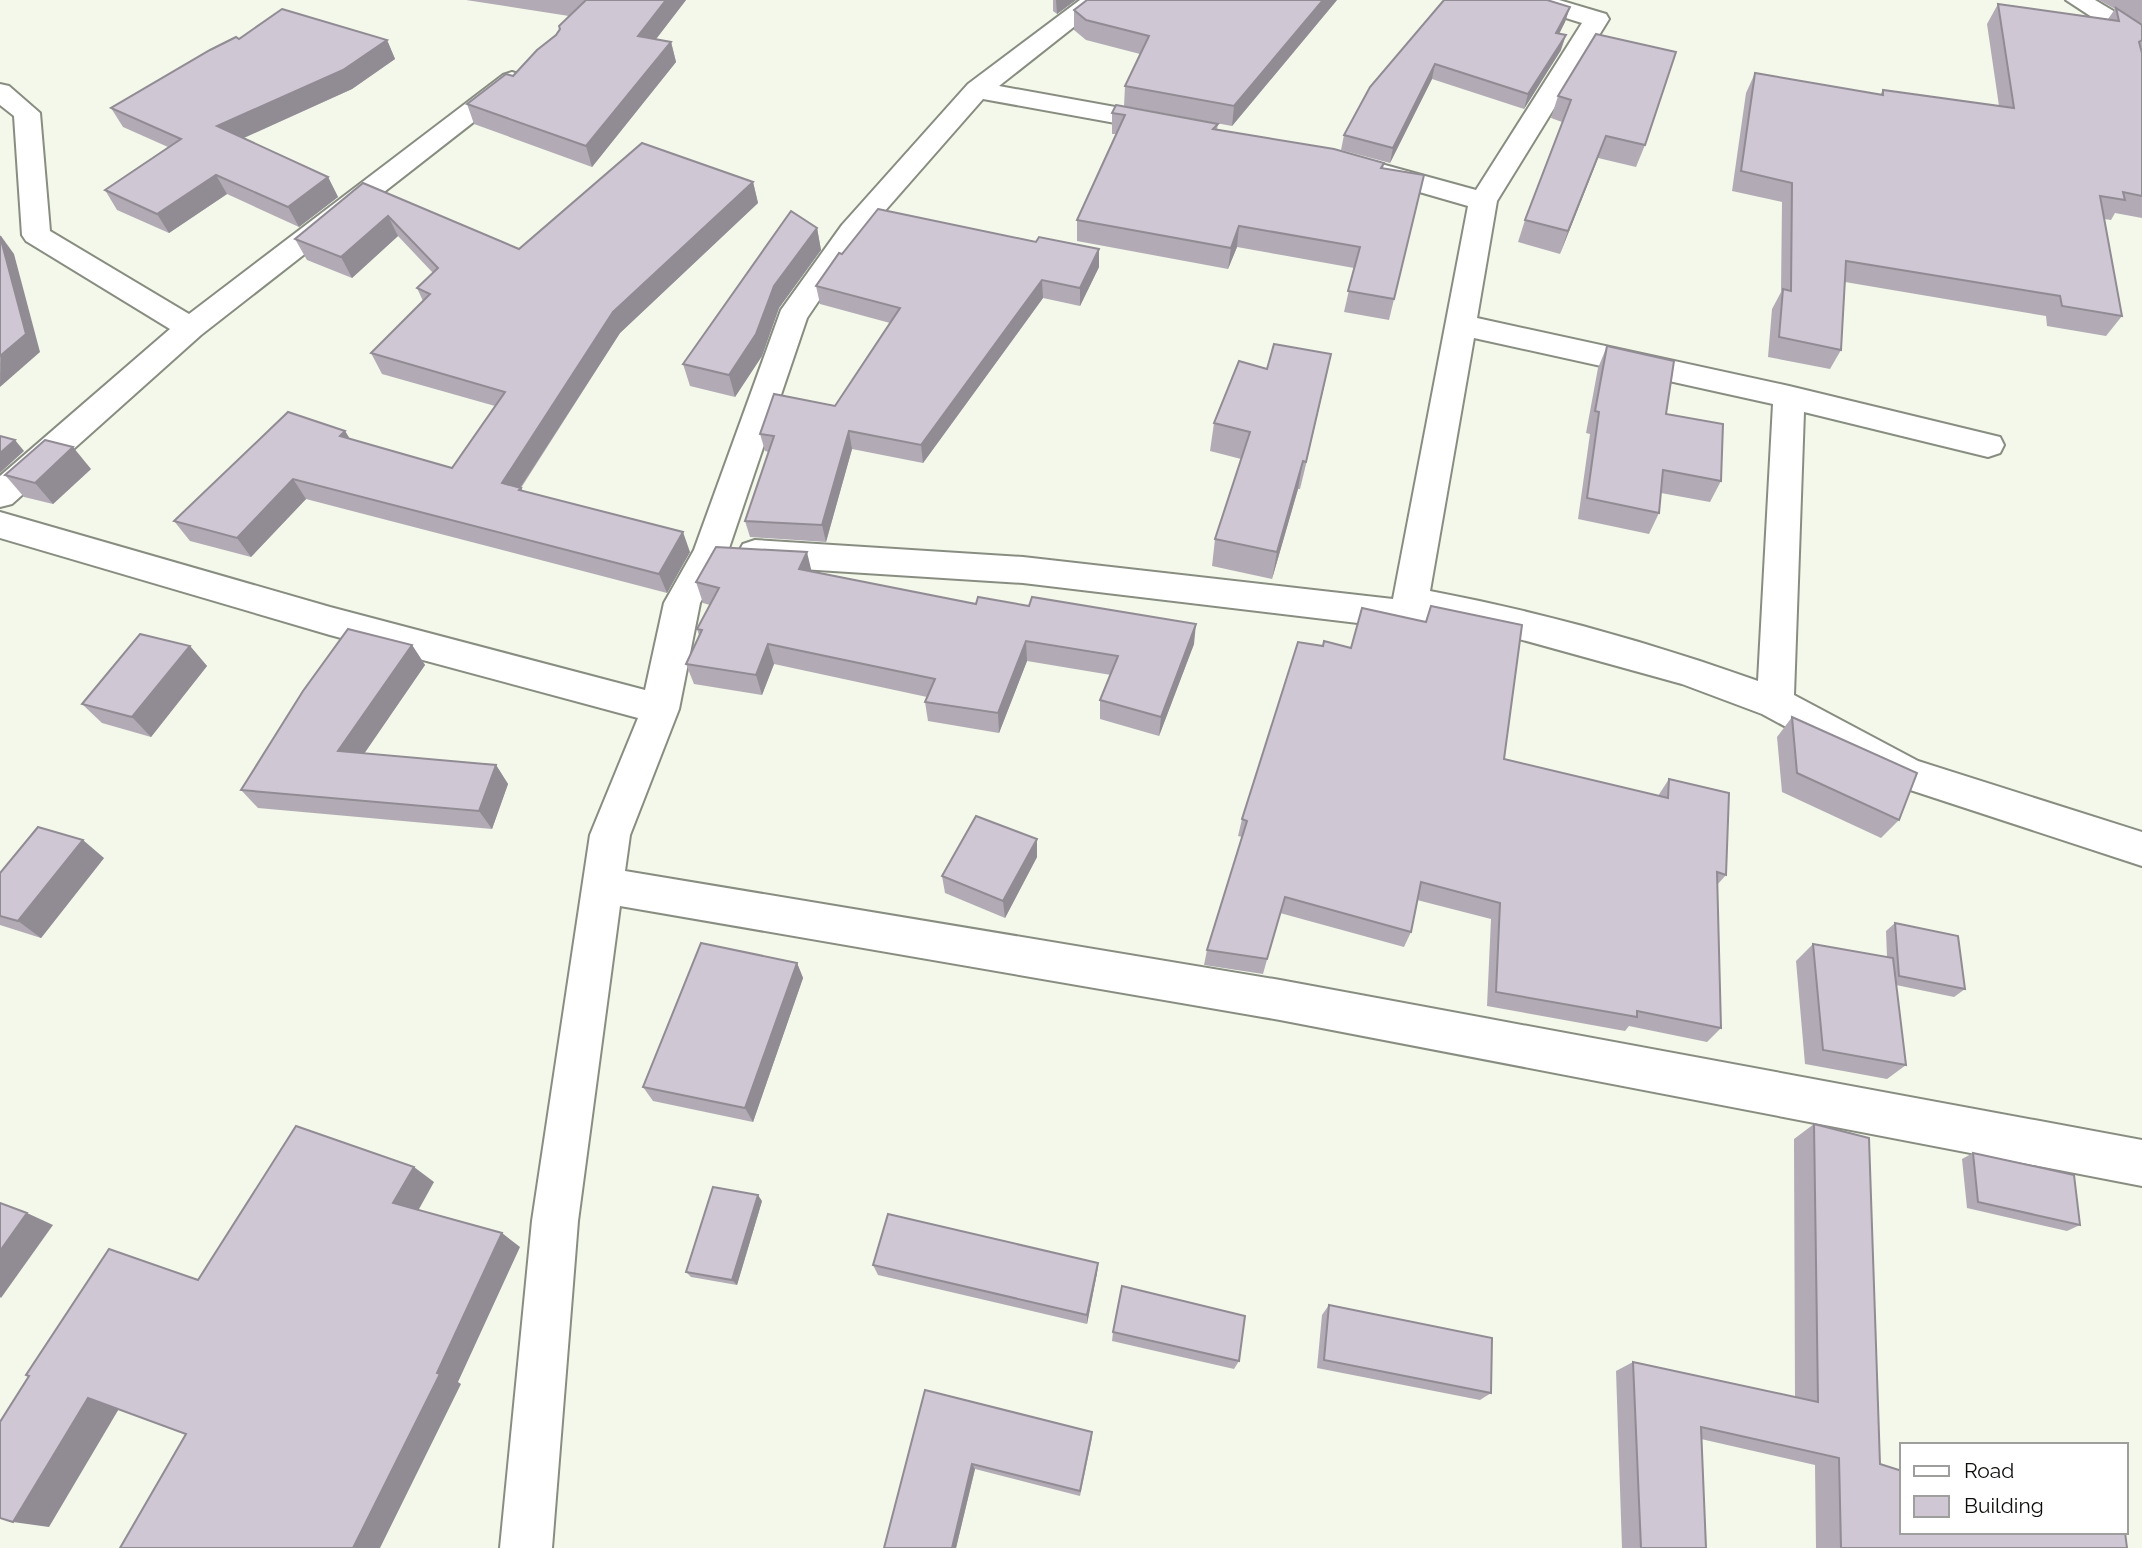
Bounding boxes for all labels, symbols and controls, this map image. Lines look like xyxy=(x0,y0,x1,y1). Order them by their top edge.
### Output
legend xyxy=(1900,1443,2128,1534)
text: Road xyxy=(1964,1458,2014,1483)
text: Building xyxy=(1964,1493,2044,1518)

